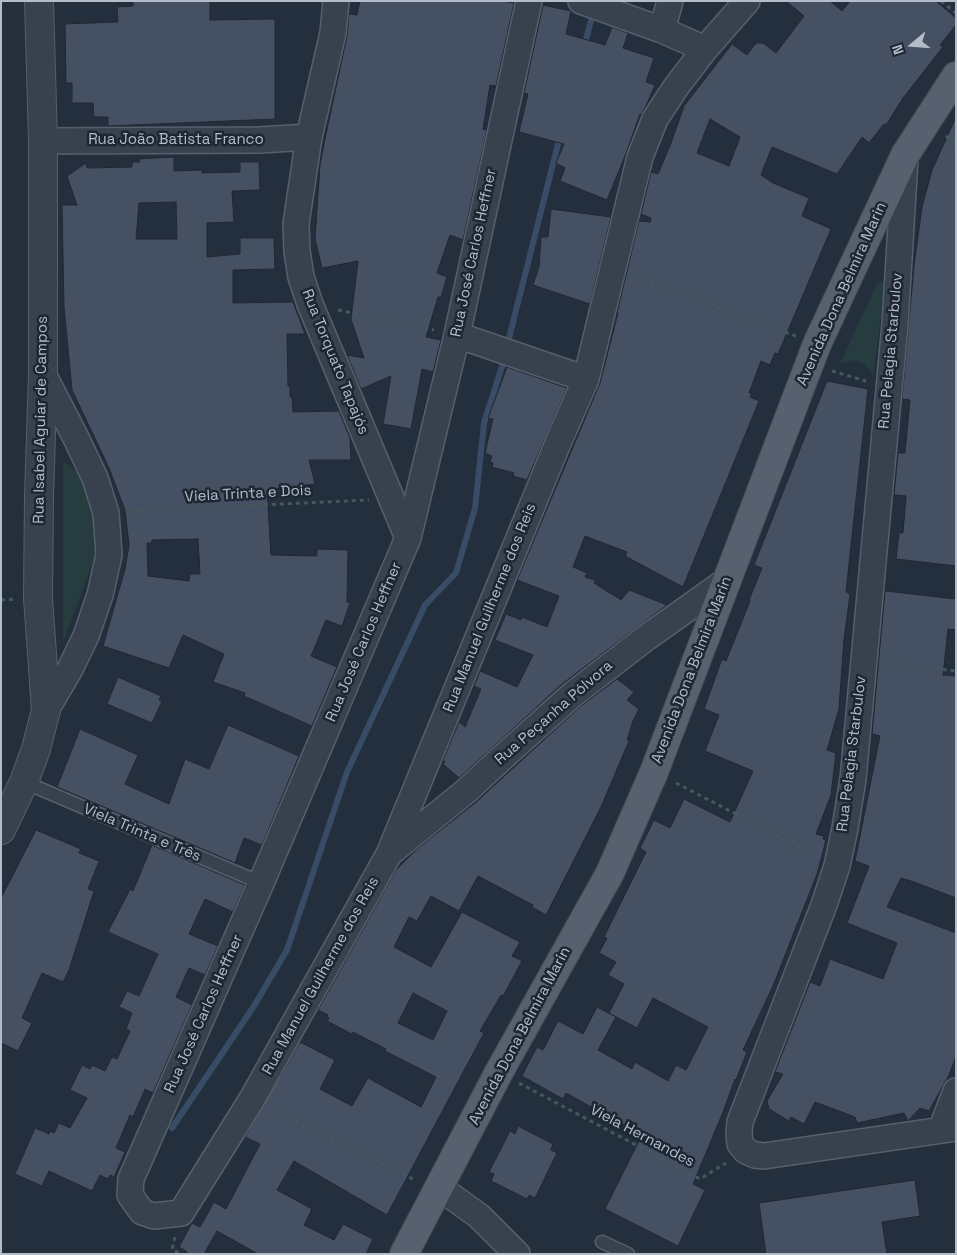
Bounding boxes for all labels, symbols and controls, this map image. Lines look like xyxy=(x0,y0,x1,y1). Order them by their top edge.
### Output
north arrow xyxy=(887,20,937,70)
text: N xyxy=(888,42,908,57)
street label: Rua João Batista Franco xyxy=(88,131,264,149)
street label: Rua José Carlos Heffner xyxy=(447,167,501,339)
street label: Avenida Dona Belmira Marin xyxy=(793,200,891,388)
street label: Rua Pelagia Starbulov xyxy=(875,272,907,430)
street label: Rua Torquato Tapajós xyxy=(298,287,372,437)
street label: Rua Isabel Aguiar de Campos xyxy=(30,316,52,524)
street label: Viela Trinta e Dois xyxy=(184,482,312,506)
street label: Rua Manuel Guilherme dos Reis xyxy=(440,501,540,715)
street label: Rua José Carlos Heffner xyxy=(322,559,406,725)
street label: Avenida Dona Belmira Marin xyxy=(648,574,736,766)
street label: Rua Peçanha Pólvora xyxy=(491,657,617,769)
street label: Rua Pelagia Starbulov xyxy=(834,675,870,833)
street label: Viela Trinta e Três xyxy=(81,800,203,866)
street label: Rua Manuel Guilherme dos Reis xyxy=(259,874,383,1078)
street label: Rua José Carlos Heffner xyxy=(161,932,247,1096)
street label: Avenida Dona Belmira Marin xyxy=(465,944,575,1128)
street label: Viela Hernandes xyxy=(587,1101,697,1171)

